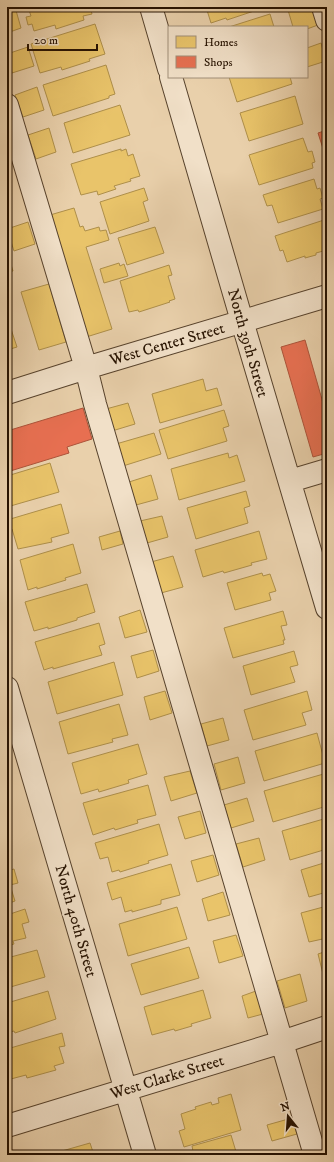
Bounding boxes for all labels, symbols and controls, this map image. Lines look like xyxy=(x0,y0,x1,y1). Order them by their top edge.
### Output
scale bar xyxy=(28,26,97,52)
legend xyxy=(168,26,308,78)
text: 20 m xyxy=(34,33,58,48)
text: Homes xyxy=(204,35,238,50)
text: Shops xyxy=(204,55,232,70)
street label: North 39th Street xyxy=(223,286,273,400)
street label: West Center Street xyxy=(106,318,227,370)
street label: North 40th Street xyxy=(50,862,102,980)
street label: West Clarke Street xyxy=(107,1050,226,1104)
north arrow xyxy=(268,1096,308,1136)
text: N xyxy=(279,1099,292,1115)

